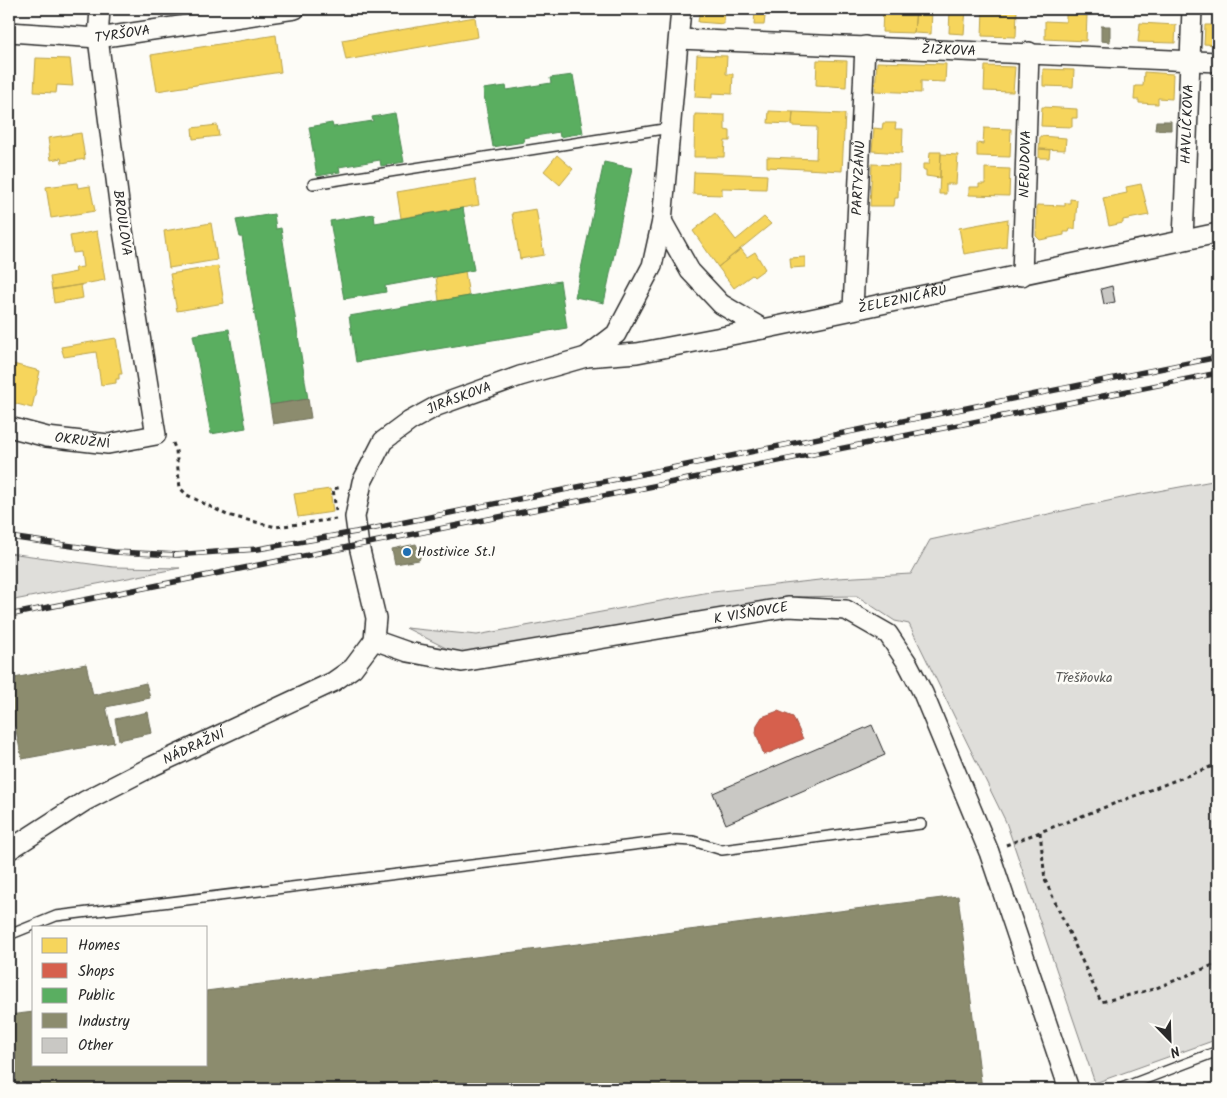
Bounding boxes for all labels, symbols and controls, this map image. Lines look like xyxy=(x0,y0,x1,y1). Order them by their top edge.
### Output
street label: TYRŠOVA xyxy=(93,19,152,49)
street label: ŽIŽKOVA xyxy=(921,38,976,63)
street label: HAVLÍČKOVA xyxy=(1175,84,1200,164)
street label: NERUDOVA xyxy=(1013,130,1038,198)
street label: PARTYZÁNŮ xyxy=(846,140,872,216)
street label: BROULOVA xyxy=(106,189,138,257)
street label: ŽELEZNIČÁŘŮ xyxy=(856,280,949,320)
street label: JIRÁSKOVA xyxy=(422,376,495,421)
street label: OKRUŽNÍ xyxy=(53,427,115,455)
place label: Hostivice St.1 xyxy=(417,541,495,563)
marker: Hostivice St.1 xyxy=(401,546,413,558)
street label: K VIŠŇOVCE xyxy=(712,596,791,630)
park label: Třešňovka xyxy=(1055,667,1113,689)
street label: NÁDRAŽNÍ xyxy=(159,722,231,771)
legend xyxy=(32,926,208,1066)
text: Homes xyxy=(78,934,121,958)
text: Shops xyxy=(78,960,115,984)
text: Public xyxy=(78,984,115,1008)
text: Industry xyxy=(78,1010,131,1034)
north arrow xyxy=(1144,1016,1194,1066)
text: Other xyxy=(78,1034,114,1058)
text: N xyxy=(1166,1039,1183,1063)

